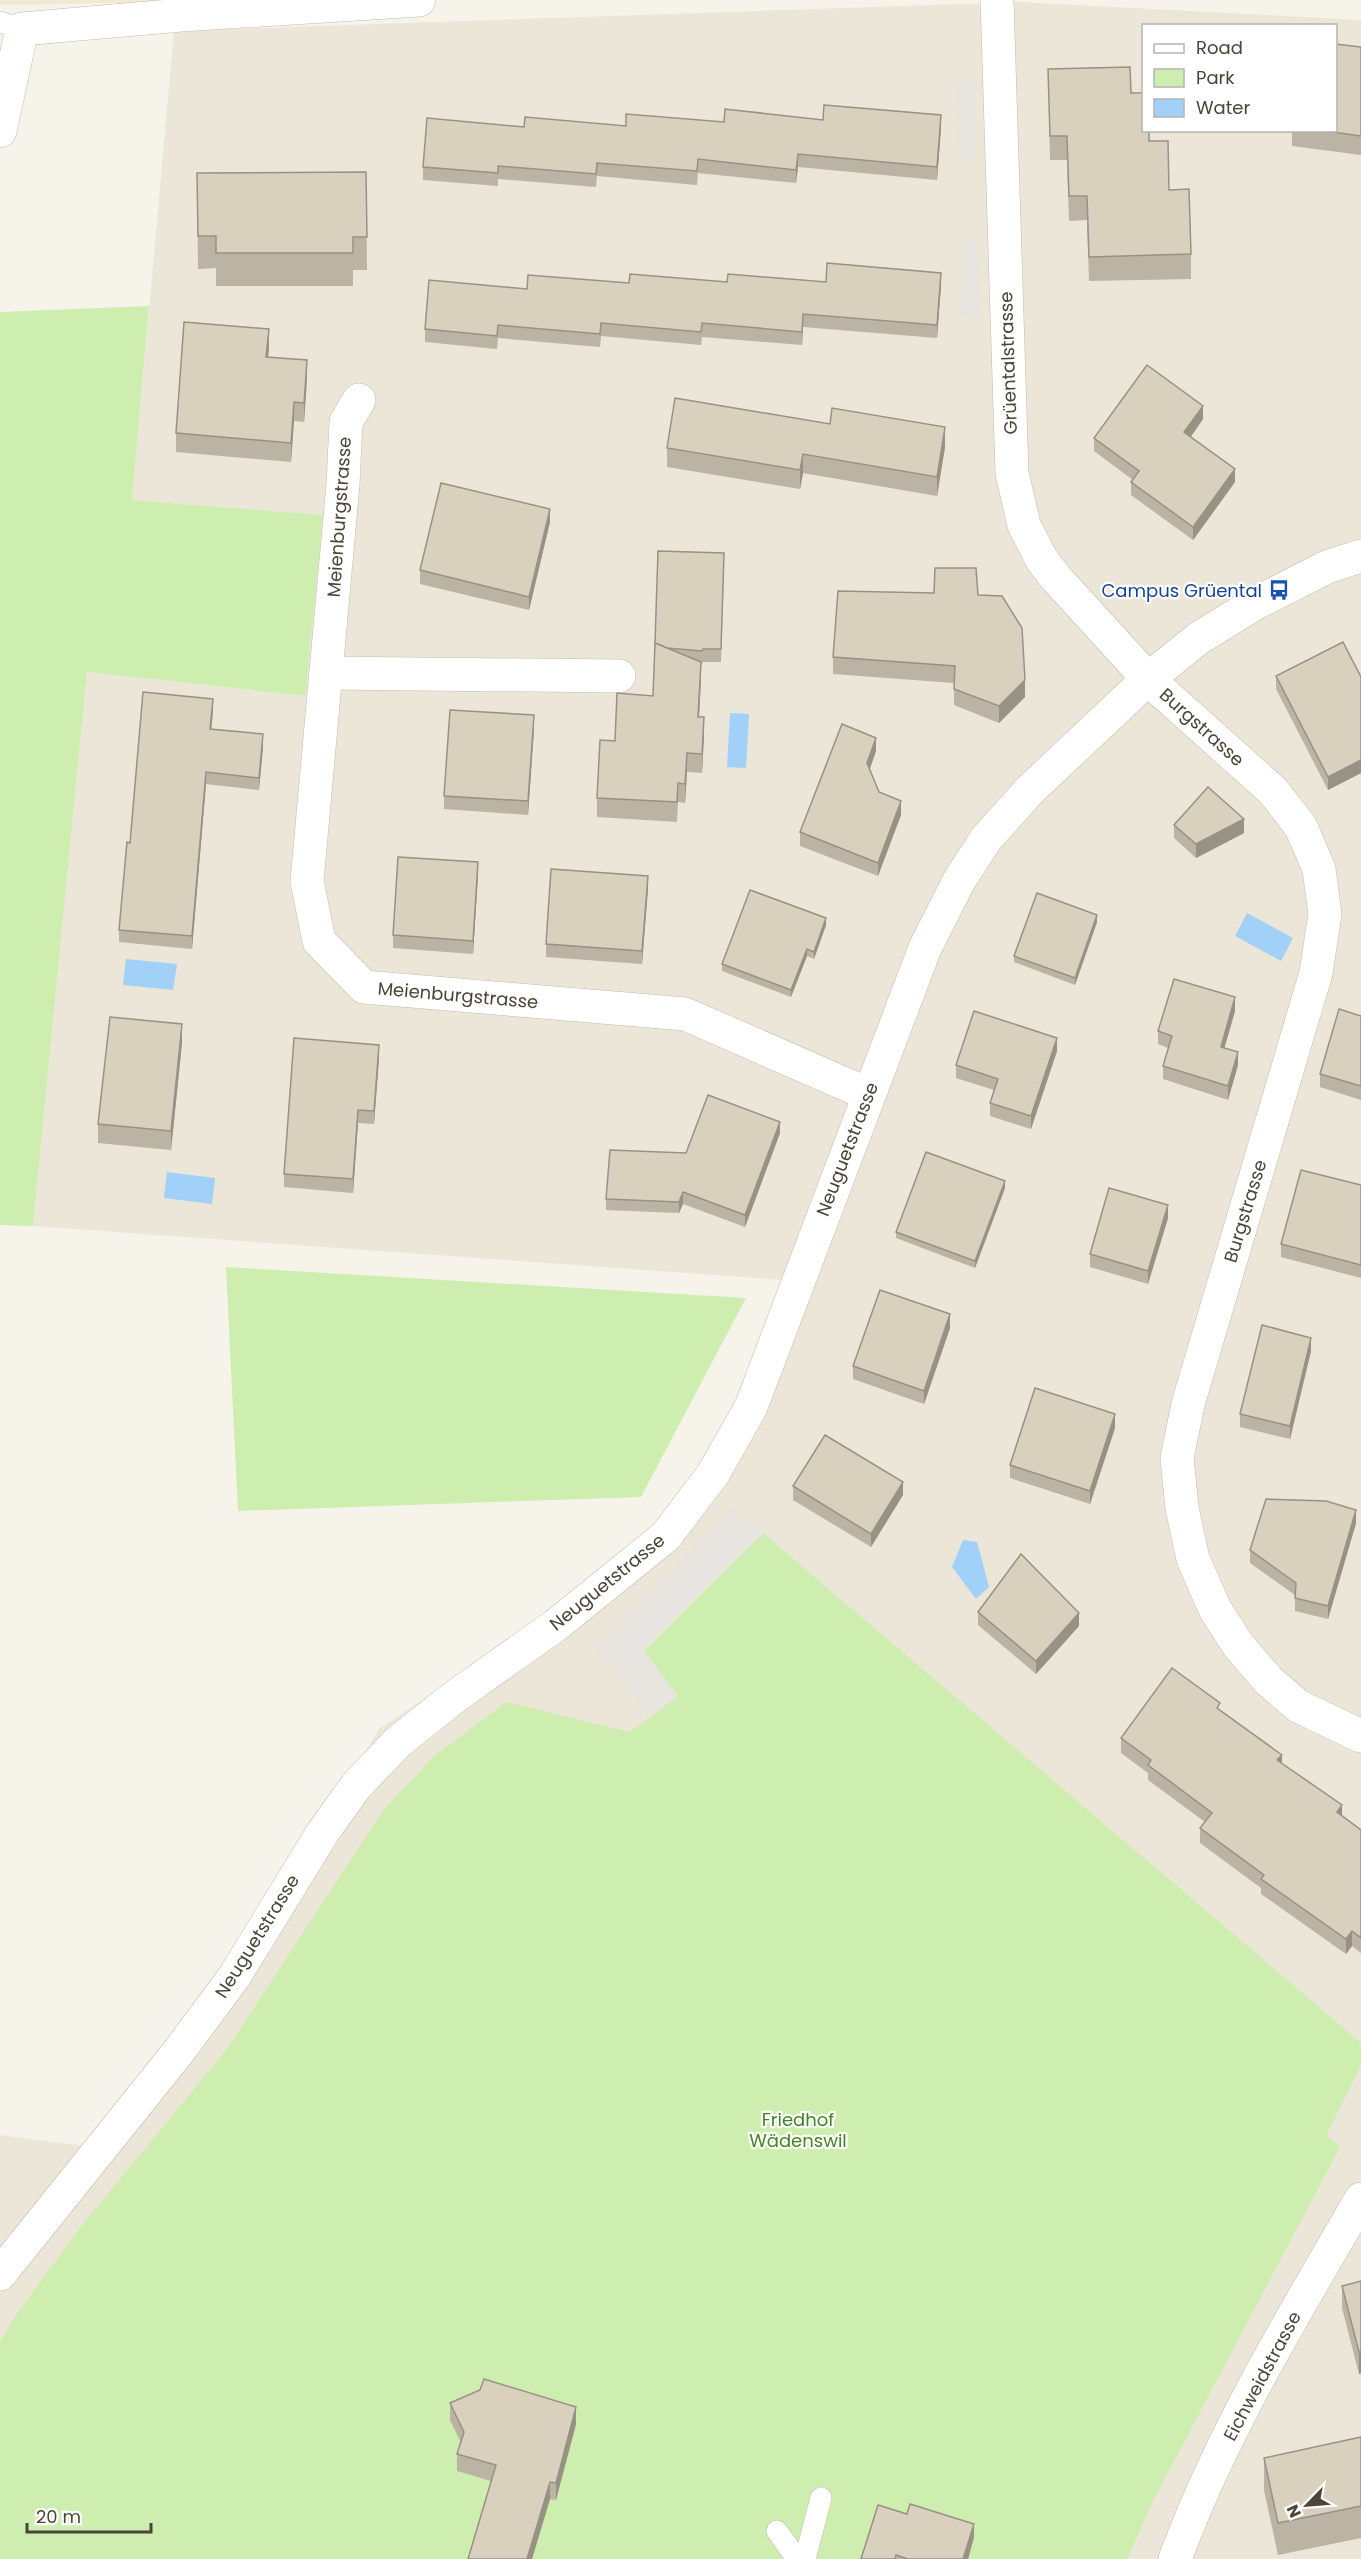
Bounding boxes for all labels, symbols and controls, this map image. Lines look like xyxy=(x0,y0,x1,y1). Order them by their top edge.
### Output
legend xyxy=(1142,24,1337,132)
text: Road xyxy=(1196,35,1243,60)
text: Park xyxy=(1196,65,1235,90)
text: Water xyxy=(1196,95,1250,120)
street label: Grüentalstrasse xyxy=(993,291,1023,435)
street label: Meienburgstrasse xyxy=(321,436,357,598)
place label: Campus Grüental xyxy=(1101,578,1262,603)
bus stop icon: Campus Grüental xyxy=(1267,578,1291,602)
street label: Burgstrasse xyxy=(1154,682,1250,772)
street label: Meienburgstrasse xyxy=(377,976,539,1014)
street label: Neuguetstrasse xyxy=(810,1078,884,1220)
street label: Burgstrasse xyxy=(1218,1157,1272,1265)
street label: Neuguetstrasse xyxy=(544,1528,670,1636)
street label: Neuguetstrasse xyxy=(209,1869,305,2003)
park label: Friedhof Wädenswil xyxy=(749,2107,847,2153)
street label: Eichweidstrasse xyxy=(1217,2307,1307,2445)
north arrow xyxy=(1277,2475,1337,2535)
scale bar xyxy=(27,2496,152,2534)
text: N xyxy=(1281,2501,1307,2521)
text: 20 m xyxy=(36,2504,81,2529)

